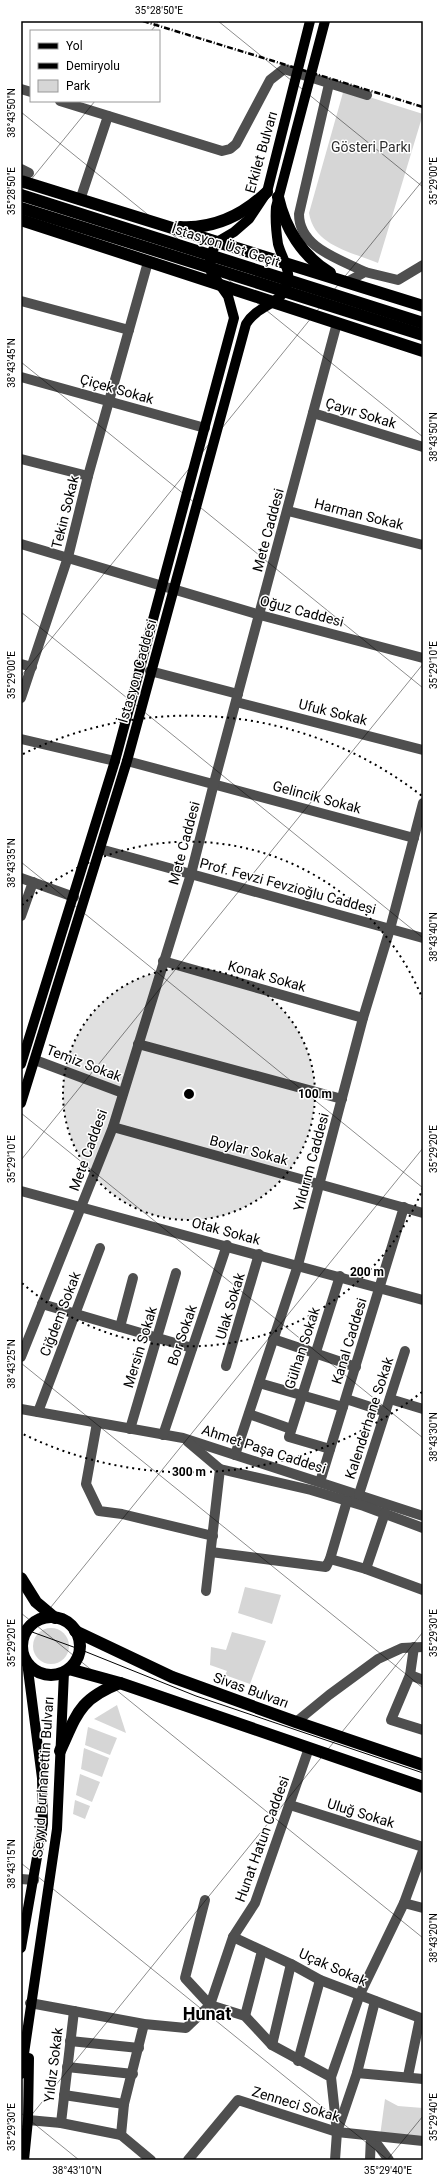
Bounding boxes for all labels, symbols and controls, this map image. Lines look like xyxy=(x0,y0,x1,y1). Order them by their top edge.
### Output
text: 35°28'50"E xyxy=(135,5,183,16)
legend xyxy=(30,30,160,102)
text: Yol xyxy=(66,39,83,53)
text: Demiryolu xyxy=(66,59,120,73)
text: Park xyxy=(66,79,91,93)
text: 38°43'50"N xyxy=(6,88,17,138)
street label: Erkilet Bulvarı xyxy=(242,109,280,195)
park label: Gösteri Parkı xyxy=(331,139,411,155)
text: 35°29'00"E xyxy=(428,157,439,205)
text: 35°28'50"E xyxy=(6,167,17,215)
street label: İstasyon Üst Geçit xyxy=(170,220,283,270)
text: 38°43'45"N xyxy=(6,338,17,388)
street label: Çiçek Sokak xyxy=(78,371,157,407)
street label: Çayır Sokak xyxy=(324,395,399,432)
text: 38°43'50"N xyxy=(428,412,439,462)
street label: Tekin Sokak xyxy=(48,473,82,550)
street label: Mete Caddesi xyxy=(249,487,287,573)
street label: Harman Sokak xyxy=(313,495,406,533)
street label: Oğuz Caddesi xyxy=(258,592,346,630)
street label: İstasyon Caddesi xyxy=(115,617,159,725)
text: 35°29'10"E xyxy=(428,641,439,689)
text: 35°29'00"E xyxy=(6,651,17,699)
street label: Ufuk Sokak xyxy=(297,696,370,728)
street label: Gelincik Sokak xyxy=(271,778,364,817)
street label: Mete Caddesi xyxy=(165,800,203,886)
text: 38°43'35"N xyxy=(6,838,17,888)
street label: Prof. Fevzi Fevzioğlu Caddesi xyxy=(198,855,378,917)
text: 38°43'40"N xyxy=(428,912,439,962)
street label: Konak Sokak xyxy=(226,957,309,995)
street label: Temiz Sokak xyxy=(44,1041,125,1085)
centre of rings xyxy=(182,1087,196,1101)
text: 100 m xyxy=(298,1087,332,1101)
street label: Mete Caddesi xyxy=(66,1107,110,1193)
street label: Yıldırım Caddesi xyxy=(290,1111,332,1213)
text: 35°29'20"E xyxy=(428,1125,439,1173)
street label: Boylar Sokak xyxy=(208,1132,291,1168)
text: 35°29'10"E xyxy=(6,1135,17,1183)
street label: Otak Sokak xyxy=(190,1214,263,1248)
text: 200 m xyxy=(350,1265,384,1279)
street label: Ciğdem Sokak xyxy=(36,1268,84,1359)
street label: Ulak Sokak xyxy=(212,1270,248,1341)
street label: Kanal Caddesi xyxy=(328,1296,370,1386)
street label: Bor Sokak xyxy=(164,1302,200,1367)
street label: Mersin Sokak xyxy=(120,1303,160,1390)
street label: Gülhan Sokak xyxy=(281,1304,323,1391)
text: 38°43'25"N xyxy=(6,1339,17,1389)
street label: Kalenderhane Sokak xyxy=(342,1354,397,1481)
text: 38°43'30"N xyxy=(428,1412,439,1462)
street label: Ahmet Paşa Caddesi xyxy=(200,1421,328,1477)
text: 300 m xyxy=(172,1465,206,1479)
text: 35°29'30"E xyxy=(428,1609,439,1657)
text: 35°29'20"E xyxy=(6,1619,17,1667)
street label: Sivas Bulvarı xyxy=(211,1669,291,1711)
street label: Seyyid Burhanettin Bulvarı xyxy=(29,1696,57,1858)
street label: Hunat Hatun Caddesi xyxy=(232,1774,292,1904)
street label: Uluğ Sokak xyxy=(325,1795,397,1831)
text: 38°43'15"N xyxy=(6,1839,17,1889)
text: 38°43'20"N xyxy=(428,1913,439,1963)
street label: Uçak Sokak xyxy=(297,1945,370,1989)
district label: Hunat xyxy=(183,2003,231,2024)
street label: Yıldız Sokak xyxy=(40,2026,66,2103)
street label: Zenneci Sokak xyxy=(250,2083,343,2125)
text: 35°29'40"E xyxy=(428,2093,439,2141)
text: 35°29'30"E xyxy=(6,2103,17,2151)
text: 38°43'10"N xyxy=(52,2165,102,2176)
text: 35°29'40"E xyxy=(364,2165,412,2176)

